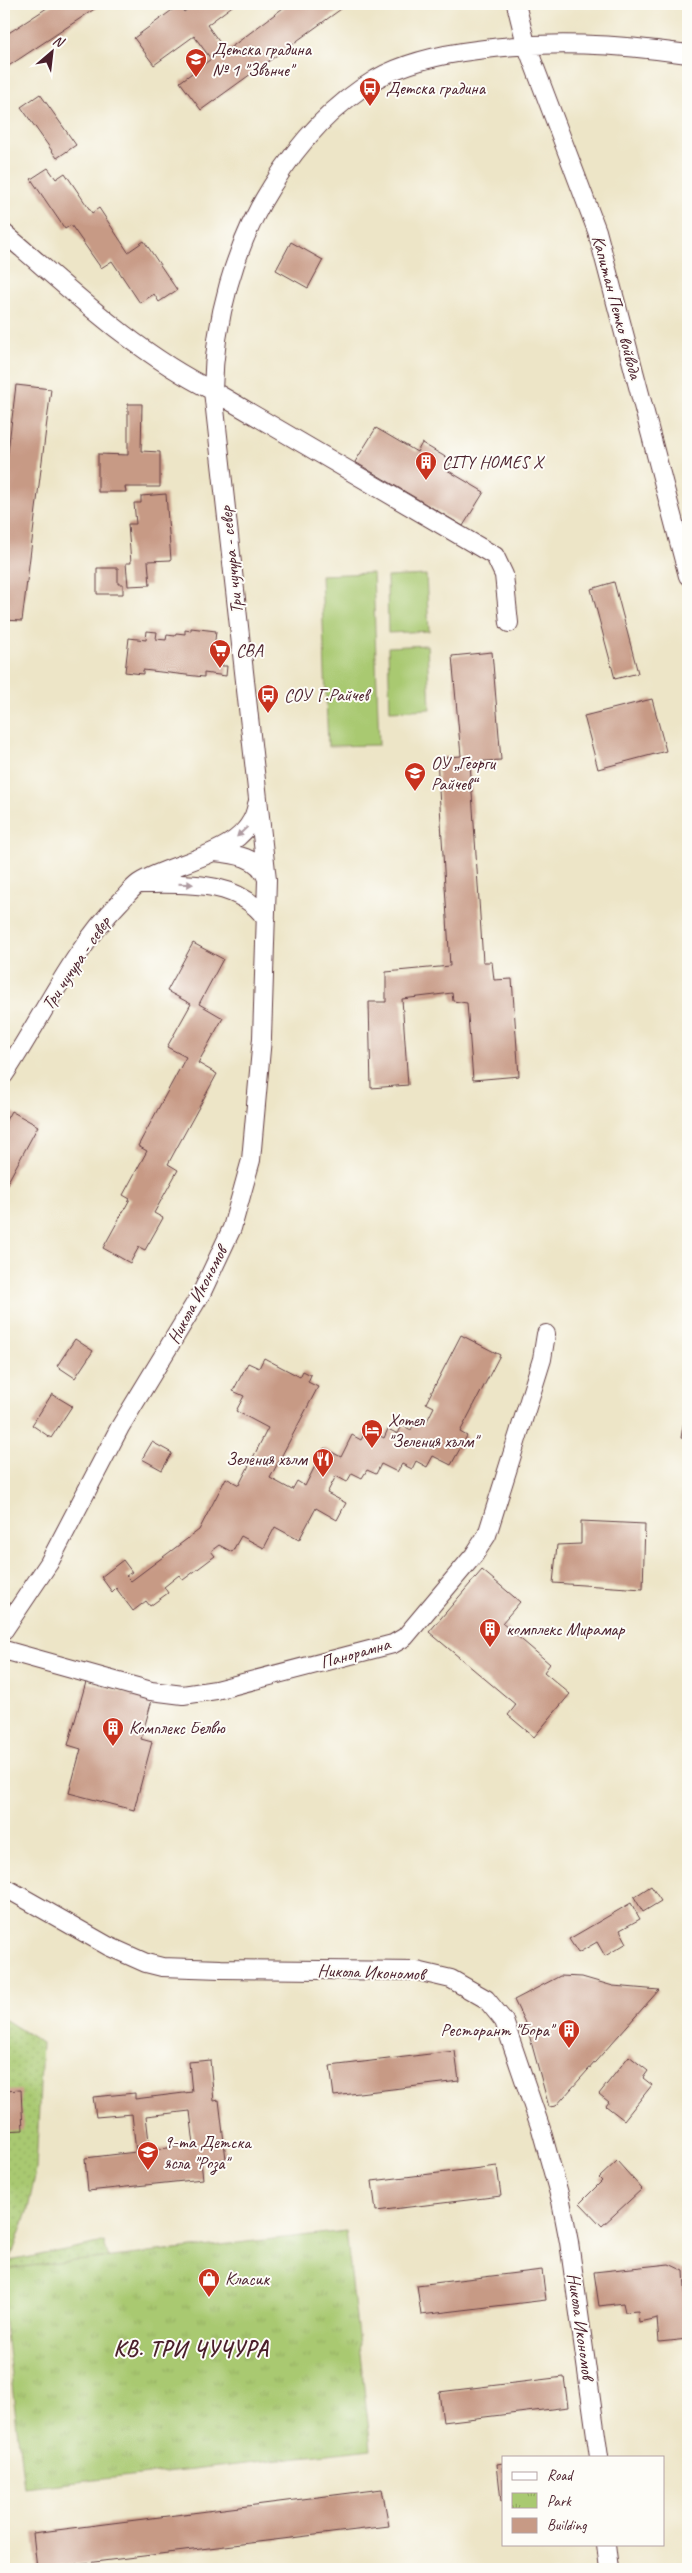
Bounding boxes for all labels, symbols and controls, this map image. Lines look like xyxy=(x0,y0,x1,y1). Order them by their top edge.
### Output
north arrow xyxy=(28,28,78,78)
text: N xyxy=(50,31,68,52)
place label: Детска градина № 1 "Звънче" xyxy=(212,38,313,81)
school or university icon: Детска градина № 1 "Звънче" xyxy=(184,47,208,78)
bus stop icon: Детска градина xyxy=(358,76,382,107)
place label: Детска градина xyxy=(386,77,487,99)
street label: Капитан Петко войвода xyxy=(587,233,647,383)
building icon: CITY HOMES X xyxy=(414,450,438,481)
place label: CITY HOMES X xyxy=(442,451,545,473)
street label: Три чучура - север xyxy=(214,504,248,615)
supermarket icon: CBA xyxy=(208,638,232,669)
place label: CBA xyxy=(236,639,264,661)
bus stop icon: СОУ Г.Райчев xyxy=(256,683,280,714)
place label: СОУ Г.Райчев xyxy=(284,684,371,706)
place label: ОУ „Георги Райчев“ xyxy=(431,752,497,795)
school or university icon: ОУ „Георги Райчев“ xyxy=(403,761,427,792)
one-way arrow xyxy=(236,826,248,838)
one-way arrow xyxy=(179,881,195,889)
street label: Три чучура - север xyxy=(37,911,116,1014)
street label: Никола Икономов xyxy=(162,1240,233,1347)
place label: Хотел "Зеления хълм" xyxy=(388,1409,481,1452)
hotel icon: Хотел "Зеления хълм" xyxy=(360,1418,384,1449)
restaurant icon: Зеления хълм xyxy=(311,1447,335,1478)
place label: Зеления хълм xyxy=(226,1448,309,1470)
building icon: комплекс Мирамар xyxy=(478,1617,502,1648)
place label: комплекс Мирамар xyxy=(506,1618,626,1640)
street label: Панорамна xyxy=(318,1632,393,1673)
building icon: Комплекс Белвю xyxy=(101,1716,125,1747)
place label: Комплекс Белвю xyxy=(129,1717,226,1739)
street label: Никола Икономов xyxy=(317,1959,428,1985)
building icon: Ресторант "Бора" xyxy=(557,2018,581,2049)
place label: Ресторант "Бора" xyxy=(440,2019,557,2041)
place label: 9-та Детска ясла "Роза" xyxy=(164,2131,252,2175)
school or university icon: 9-та Детска ясла "Роза" xyxy=(136,2140,160,2171)
shop icon: Класик xyxy=(197,2267,221,2298)
place label: Класик xyxy=(225,2268,271,2290)
street label: Никола Икономов xyxy=(563,2272,600,2384)
district label: КВ. ТРИ ЧУЧУРА xyxy=(114,2335,269,2363)
legend xyxy=(502,2456,664,2546)
text: Road xyxy=(547,2466,574,2485)
text: Park xyxy=(547,2492,572,2511)
text: Building xyxy=(547,2516,587,2535)

